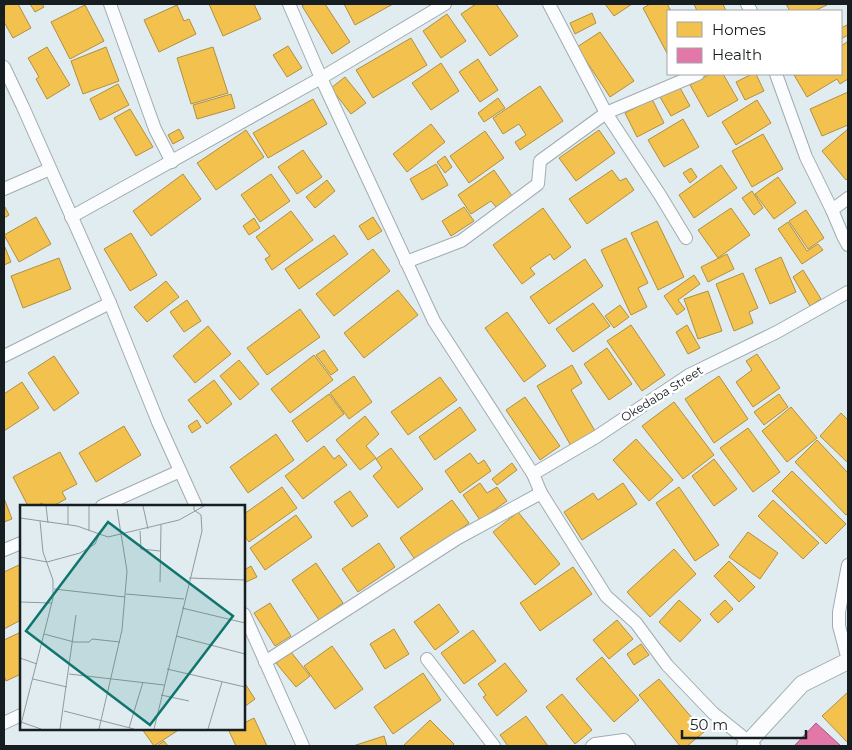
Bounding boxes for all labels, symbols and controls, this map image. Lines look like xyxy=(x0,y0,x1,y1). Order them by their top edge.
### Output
legend xyxy=(667,10,842,75)
text: Homes xyxy=(712,20,766,39)
text: Health xyxy=(712,45,762,64)
street label: Okedaba Street xyxy=(618,362,706,425)
inset map xyxy=(20,505,245,730)
scale bar xyxy=(682,708,806,740)
text: 50 m xyxy=(690,715,728,734)

